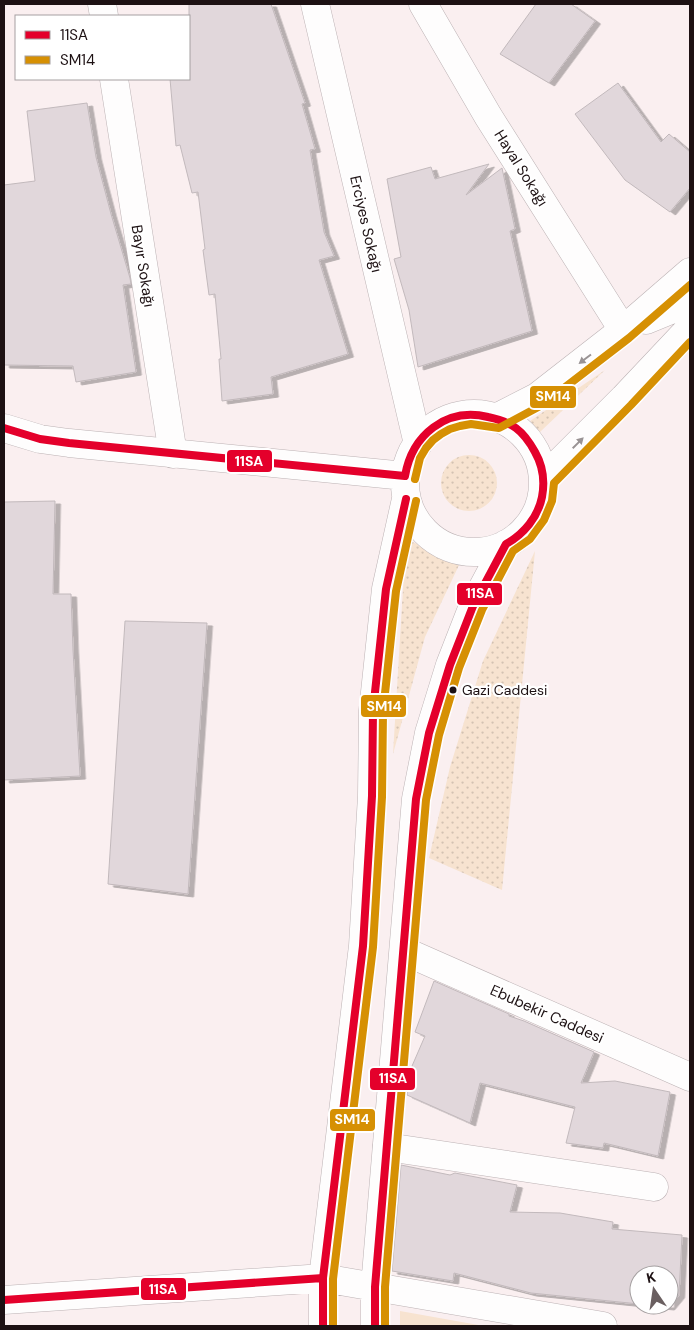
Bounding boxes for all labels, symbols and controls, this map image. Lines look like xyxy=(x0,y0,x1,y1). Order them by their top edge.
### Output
legend xyxy=(15,15,190,80)
text: 11SA xyxy=(60,25,88,45)
text: SM14 xyxy=(60,50,95,70)
street label: Hayal Sokağı xyxy=(490,126,552,210)
street label: Erciyes Sokağı xyxy=(345,174,387,274)
street label: Bayır Sokağı xyxy=(127,223,159,309)
one-way arrow xyxy=(578,354,591,364)
line badge: SM14 xyxy=(529,385,577,409)
text: SM14 xyxy=(535,387,571,405)
one-way arrow xyxy=(572,438,584,450)
line badge: 11SA xyxy=(226,449,273,473)
text: 11SA xyxy=(235,452,263,470)
line badge: 11SA xyxy=(456,582,503,606)
text: 11SA xyxy=(466,584,494,602)
place label: Gazi Caddesi xyxy=(462,681,547,699)
marker: Gazi Caddesi xyxy=(448,685,458,695)
line badge: SM14 xyxy=(360,694,407,718)
text: SM14 xyxy=(366,697,402,715)
street label: Ebubekir Caddesi xyxy=(487,980,607,1048)
line badge: 11SA xyxy=(369,1067,416,1091)
text: 11SA xyxy=(379,1069,407,1087)
line badge: SM14 xyxy=(329,1108,376,1132)
text: SM14 xyxy=(334,1110,370,1128)
north arrow xyxy=(629,1265,679,1315)
text: K xyxy=(645,1268,658,1287)
line badge: 11SA xyxy=(140,1277,187,1301)
text: 11SA xyxy=(149,1280,177,1298)

